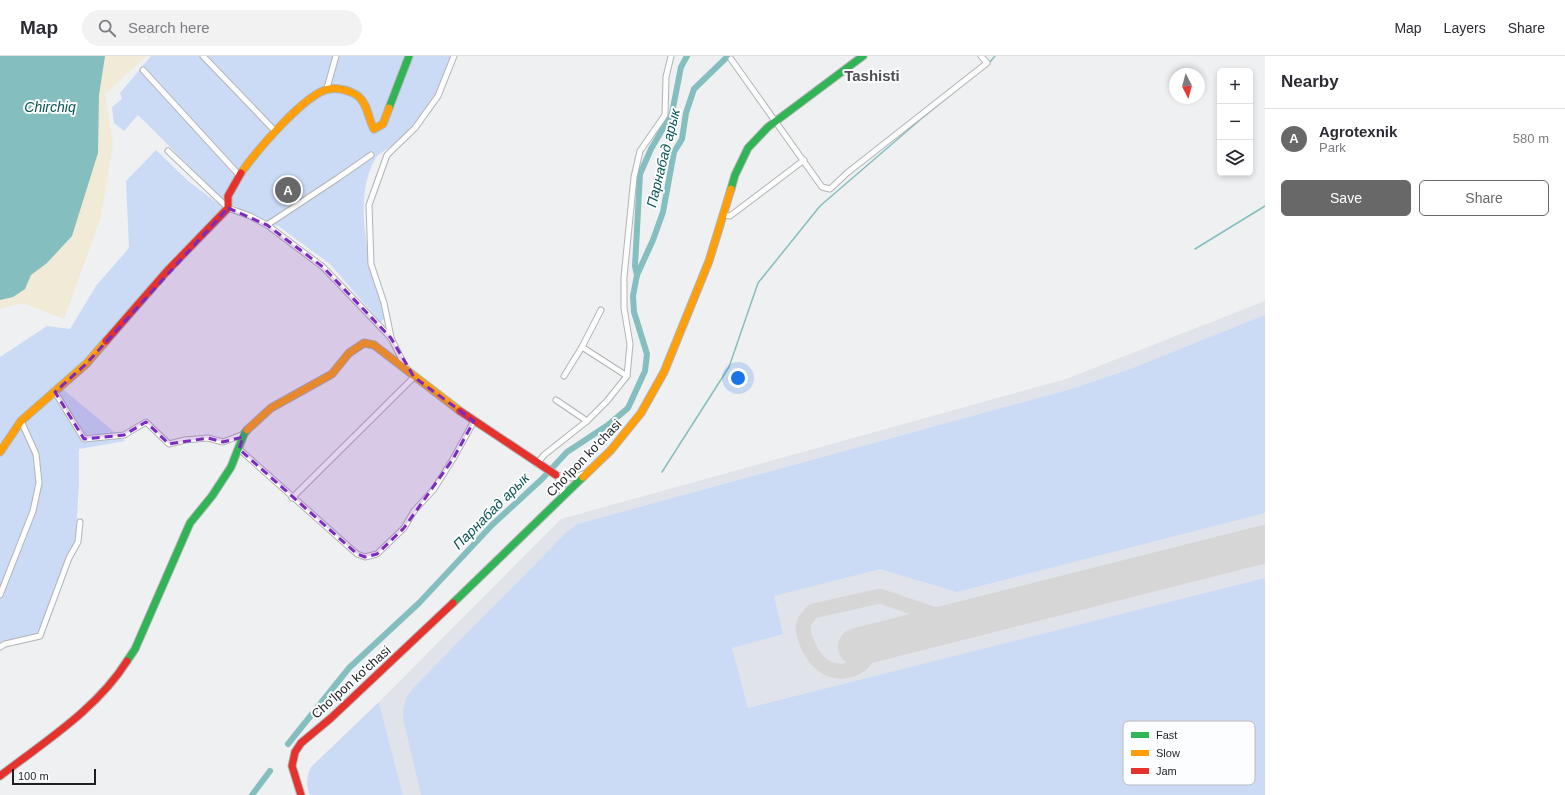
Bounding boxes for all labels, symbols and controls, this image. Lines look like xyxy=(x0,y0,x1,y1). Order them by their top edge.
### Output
search box xyxy=(82,10,362,46)
text: Map xyxy=(20,17,58,38)
icon: search xyxy=(96,17,118,39)
text: Search here xyxy=(128,19,210,36)
text: Map xyxy=(1394,20,1422,36)
text: Layers xyxy=(1444,20,1486,36)
text: Share xyxy=(1508,20,1545,36)
district label: Tashisti xyxy=(844,67,900,84)
north arrow xyxy=(1169,68,1205,104)
map controls xyxy=(1217,68,1253,176)
button: + xyxy=(1217,68,1253,104)
text: Nearby xyxy=(1281,72,1339,91)
water label: Chirchiq xyxy=(24,99,76,115)
button: − xyxy=(1217,104,1253,140)
water label: Парнабад арык xyxy=(643,106,683,209)
text: Agrotexnik xyxy=(1319,123,1397,140)
text: A xyxy=(1289,131,1299,146)
text: 580 m xyxy=(1513,131,1549,146)
button: layers xyxy=(1217,140,1253,176)
text: Park xyxy=(1319,140,1346,155)
pin: A xyxy=(275,175,301,205)
button: Save xyxy=(1281,180,1411,216)
button: Share xyxy=(1419,180,1549,216)
your location xyxy=(728,368,748,388)
street label: Cho'lpon ko'chasi xyxy=(543,416,625,500)
water label: Парнабад арык xyxy=(450,469,533,552)
street label: Cho'lpon ko'chasi xyxy=(308,643,394,721)
legend xyxy=(1123,721,1255,785)
text: Fast xyxy=(1156,729,1177,741)
text: Slow xyxy=(1156,747,1180,759)
text: Jam xyxy=(1156,765,1177,777)
scale bar xyxy=(12,767,96,786)
text: 100 m xyxy=(18,770,49,782)

